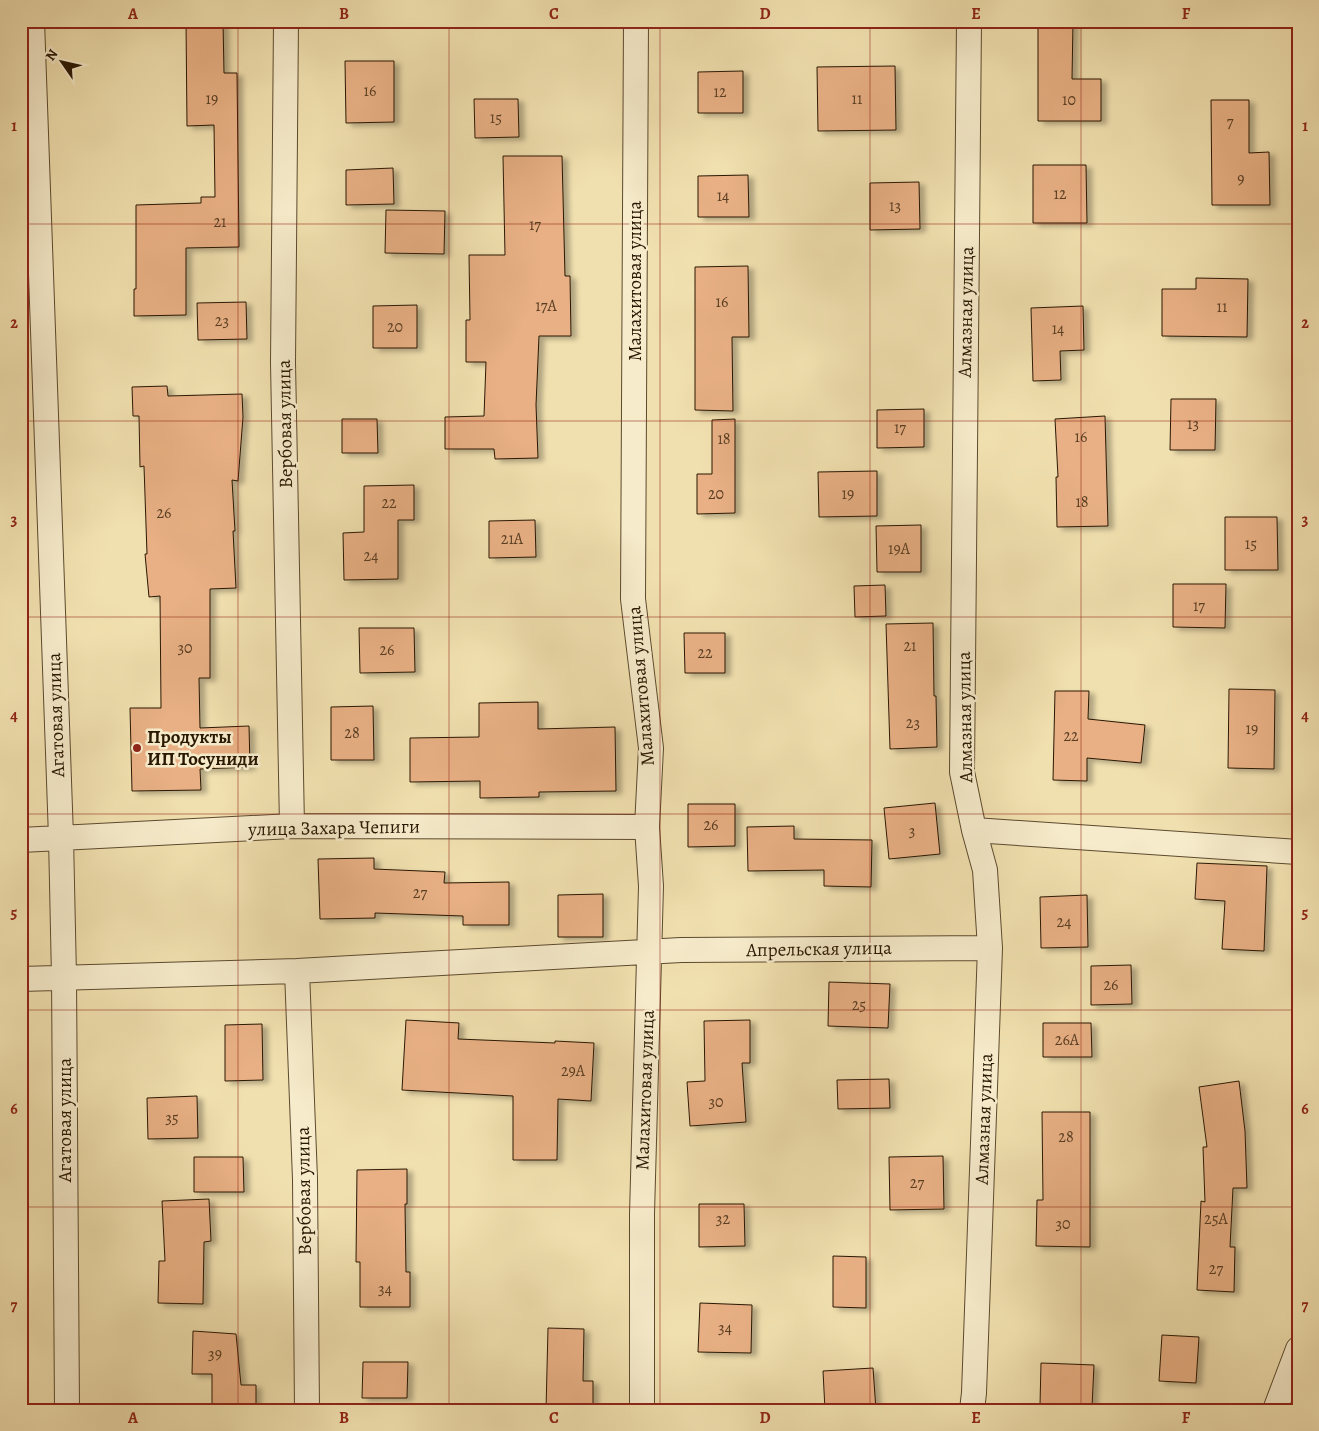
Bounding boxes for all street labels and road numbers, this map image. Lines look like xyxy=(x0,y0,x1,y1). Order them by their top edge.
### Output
street label: Малахитовая улица xyxy=(622,200,648,361)
street label: Алмазная улица xyxy=(952,246,980,379)
street label: Вербовая улица xyxy=(271,359,299,489)
street label: Малахитовая улица xyxy=(621,605,661,767)
street label: Алмазная улица xyxy=(951,651,979,784)
street label: Агатовая улица xyxy=(41,652,71,779)
street label: улица Захара Чепиги xyxy=(247,814,420,843)
street label: Апрельская улица xyxy=(745,935,892,963)
street label: Малахитовая улица xyxy=(629,1009,661,1171)
street label: Алмазная улица xyxy=(969,1053,999,1186)
street label: Агатовая улица xyxy=(52,1057,78,1183)
street label: Вербовая улица xyxy=(290,1126,318,1256)

